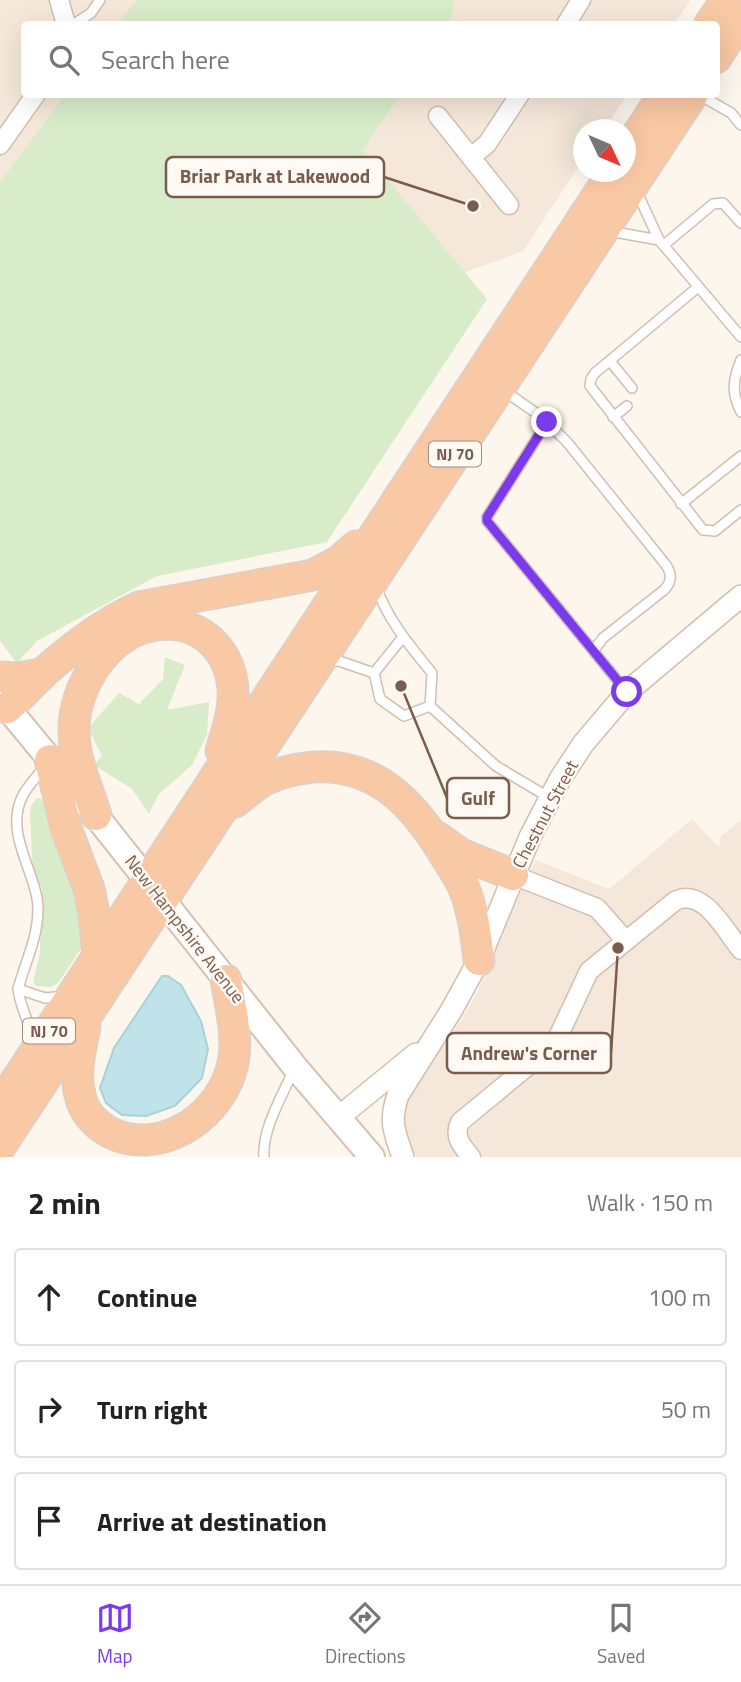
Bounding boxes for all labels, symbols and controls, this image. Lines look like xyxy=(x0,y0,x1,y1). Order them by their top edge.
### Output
search box xyxy=(21,21,720,98)
text: Search here xyxy=(101,40,230,79)
icon: search xyxy=(45,41,83,79)
north arrow xyxy=(573,119,636,182)
callout: Briar Park at Lakewood xyxy=(166,157,384,197)
text: Briar Park at Lakewood xyxy=(180,161,370,190)
route end xyxy=(531,406,562,437)
road number: NJ 70 xyxy=(429,442,481,467)
route start xyxy=(611,676,642,707)
street label: Chestnut Street xyxy=(505,754,585,873)
callout: Gulf xyxy=(447,778,509,818)
text: Gulf xyxy=(461,783,495,812)
street label: New Hampshire Avenue xyxy=(118,849,252,1009)
road number: NJ 70 xyxy=(23,1018,75,1044)
callout: Andrew's Corner xyxy=(447,1033,611,1073)
text: Andrew's Corner xyxy=(461,1038,597,1067)
text: 2 min xyxy=(28,1180,101,1226)
text: Walk · 150 m xyxy=(587,1185,713,1220)
icon: ahead xyxy=(30,1278,68,1316)
text: Continue xyxy=(97,1278,197,1317)
text: 100 m xyxy=(648,1280,711,1315)
icon: right xyxy=(30,1390,68,1428)
text: Turn right xyxy=(97,1390,208,1429)
text: 50 m xyxy=(661,1392,711,1427)
icon: arrive xyxy=(30,1502,68,1540)
text: Arrive at destination xyxy=(97,1502,327,1541)
tab: Map xyxy=(96,1599,134,1670)
tab: Directions xyxy=(325,1599,406,1670)
tab: Saved xyxy=(597,1599,645,1670)

